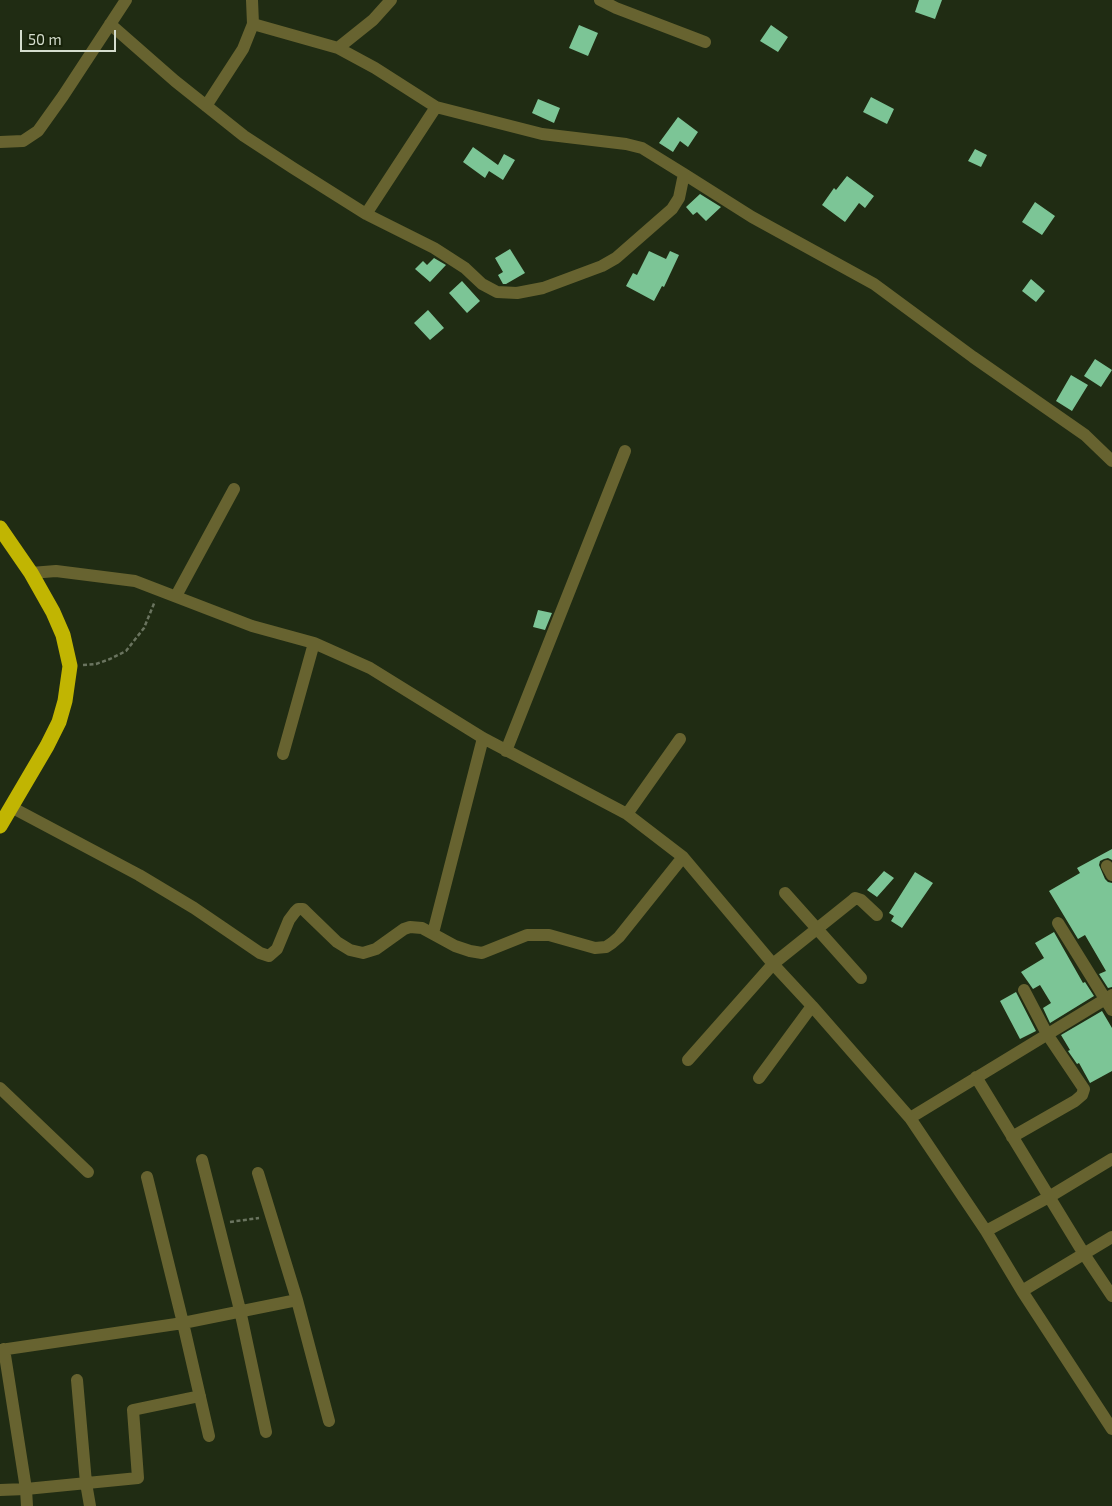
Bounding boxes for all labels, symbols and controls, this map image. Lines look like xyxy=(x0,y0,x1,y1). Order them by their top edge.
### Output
scale bar xyxy=(22,20,119,52)
text: 50 m xyxy=(28,30,62,48)

